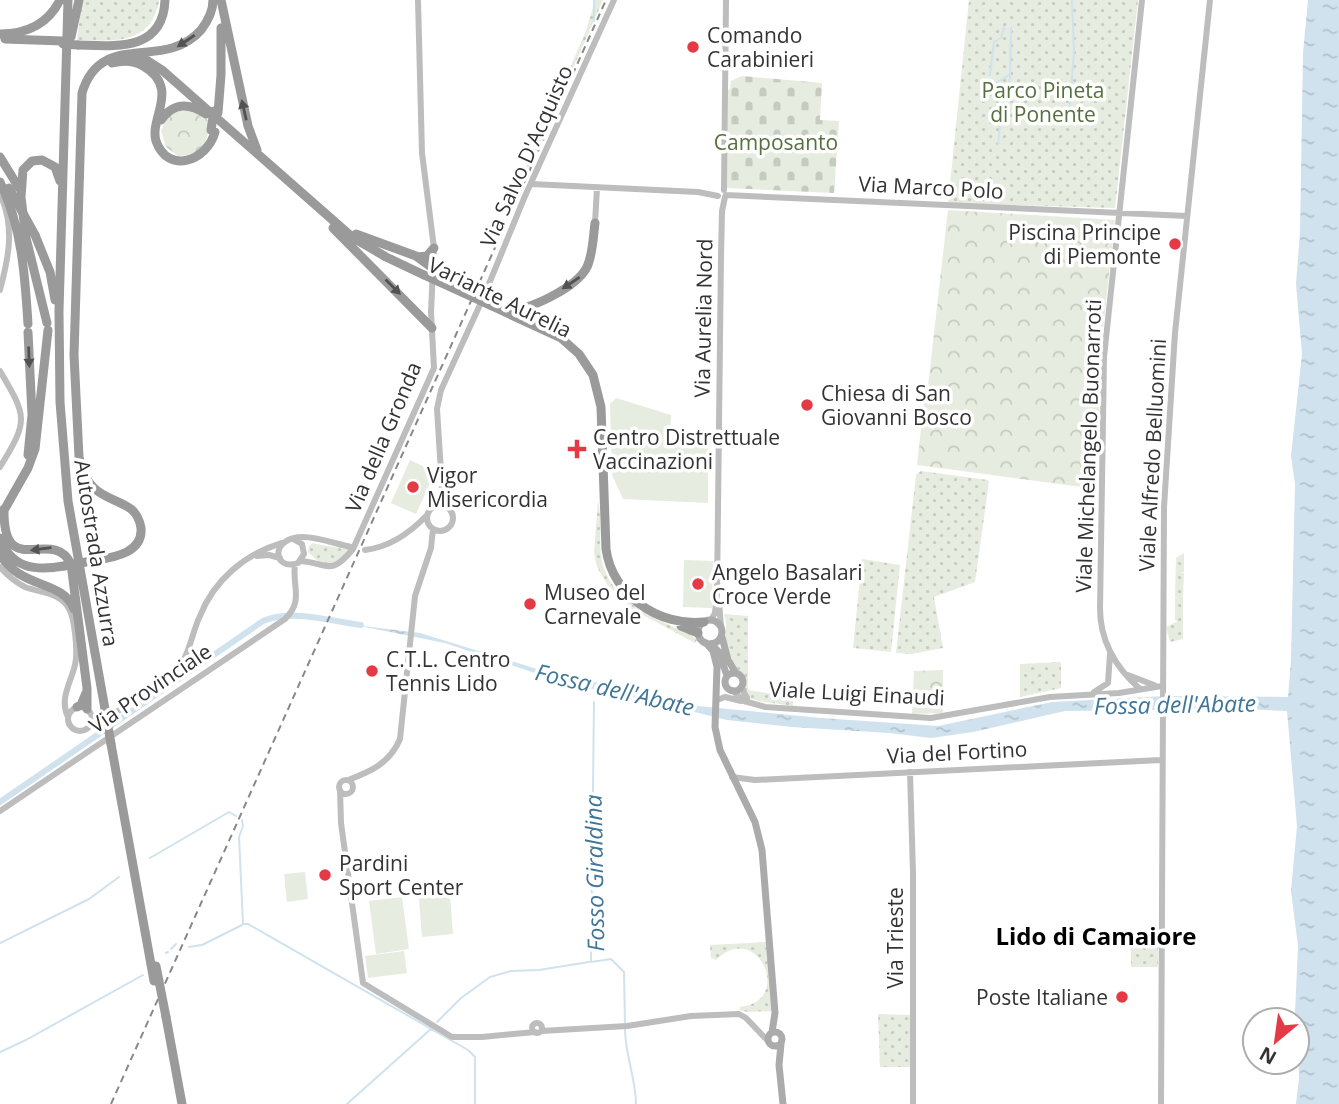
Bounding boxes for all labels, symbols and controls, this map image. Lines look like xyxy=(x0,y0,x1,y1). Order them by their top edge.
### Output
place label: Comando Carabinieri xyxy=(707,21,814,73)
one-way arrow xyxy=(176,35,196,48)
marker: Comando Carabinieri xyxy=(685,39,701,55)
street label: Via Salvo D'Acquisto xyxy=(473,61,579,251)
park label: Parco Pineta di Ponente xyxy=(982,76,1104,128)
one-way arrow xyxy=(238,99,249,121)
park label: Camposanto xyxy=(714,128,838,156)
street label: Via Marco Polo xyxy=(858,169,1004,205)
place label: Piscina Principe di Piemonte xyxy=(1008,218,1161,270)
marker: Piscina Principe di Piemonte xyxy=(1167,236,1183,252)
street label: Via Aurelia Nord xyxy=(688,238,718,398)
street label: Variante Aurelia xyxy=(424,250,576,344)
one-way arrow xyxy=(561,276,580,289)
one-way arrow xyxy=(384,279,401,295)
street label: Viale Michelangelo Buonarroti xyxy=(1069,299,1107,593)
street label: Viale Alfredo Belluomini xyxy=(1132,338,1172,572)
one-way arrow xyxy=(24,346,35,368)
street label: Via della Gronda xyxy=(339,357,427,517)
place label: Chiesa di San Giovanni Bosco xyxy=(821,379,972,431)
marker: Chiesa di San Giovanni Bosco xyxy=(799,397,815,413)
place label: Centro Distrettuale Vaccinazioni xyxy=(593,423,780,475)
marker: Centro Distrettuale Vaccinazioni xyxy=(567,439,587,459)
street label: Autostrada Azzurra xyxy=(68,458,126,648)
place label: Vigor Misericordia xyxy=(427,461,548,513)
marker: Vigor Misericordia xyxy=(405,479,421,495)
one-way arrow xyxy=(30,544,52,555)
place label: Angelo Basalari Croce Verde xyxy=(712,558,863,610)
marker: Angelo Basalari Croce Verde xyxy=(690,576,706,592)
place label: Museo del Carnevale xyxy=(544,578,646,630)
marker: Museo del Carnevale xyxy=(522,596,538,612)
street label: Via Provinciale xyxy=(83,637,217,739)
place label: C.T.L. Centro Tennis Lido xyxy=(386,645,510,697)
water label: Fossa dell'Abate xyxy=(532,655,698,723)
marker: C.T.L. Centro Tennis Lido xyxy=(364,663,380,679)
street label: Viale Luigi Einaudi xyxy=(768,674,946,712)
water label: Fossa dell'Abate xyxy=(1094,687,1256,721)
street label: Via del Fortino xyxy=(886,734,1028,770)
water label: Fosso Giraldina xyxy=(577,794,611,952)
place label: Pardini Sport Center xyxy=(339,849,464,901)
marker: Pardini Sport Center xyxy=(317,867,333,883)
street label: Via Trieste xyxy=(881,887,909,989)
district label: Lido di Camaiore xyxy=(995,919,1197,952)
place label: Poste Italiane xyxy=(976,983,1108,1011)
marker: Poste Italiane xyxy=(1114,989,1130,1005)
north arrow xyxy=(1241,1006,1311,1076)
text: N xyxy=(1255,1041,1281,1071)

